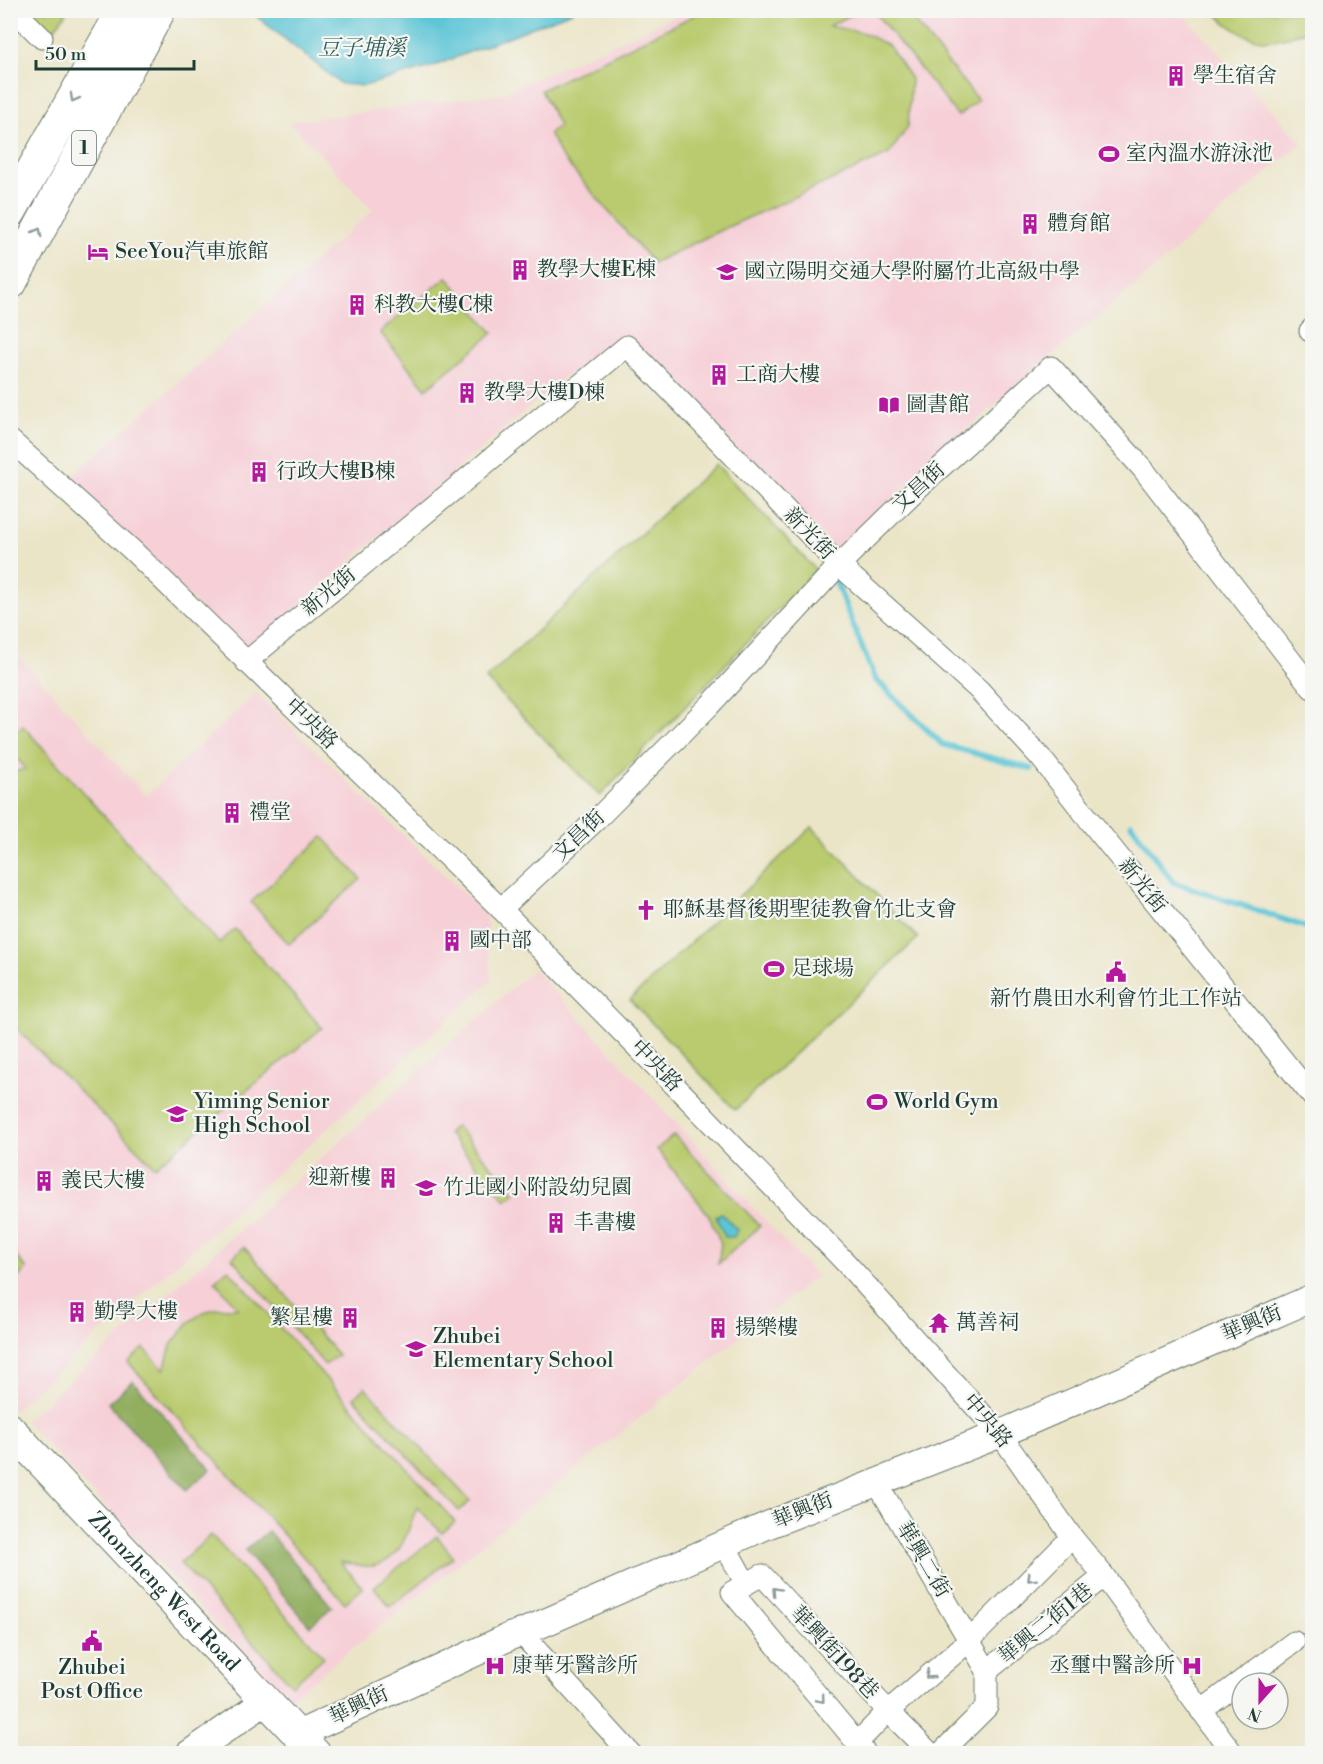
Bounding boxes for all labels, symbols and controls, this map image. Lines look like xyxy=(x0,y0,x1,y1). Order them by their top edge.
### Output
scale bar xyxy=(36,33,194,71)
water label: 豆子埔溪 xyxy=(318,35,408,62)
text: 50 m xyxy=(45,43,87,66)
place label: 學生宿舍 xyxy=(1193,63,1277,89)
building icon: 學生宿舍 xyxy=(1164,64,1188,88)
one-way arrow xyxy=(70,92,81,102)
road number: 1 xyxy=(72,131,96,165)
place label: 室內溫水游泳池 xyxy=(1126,141,1273,167)
sports icon: 室內溫水游泳池 xyxy=(1097,142,1121,166)
place label: 體育館 xyxy=(1047,211,1110,237)
building icon: 體育館 xyxy=(1018,212,1042,236)
one-way arrow xyxy=(31,228,42,238)
place label: SeeYou汽車旅館 xyxy=(115,239,268,265)
hotel icon: SeeYou汽車旅館 xyxy=(86,240,110,264)
place label: 教學大樓E棟 xyxy=(537,257,657,283)
building icon: 教學大樓E棟 xyxy=(508,258,532,282)
place label: 國立陽明交通大學附屬竹北高級中學 xyxy=(744,259,1080,285)
school or university icon: 國立陽明交通大學附屬竹北高級中學 xyxy=(715,260,739,284)
place label: 科教大樓C棟 xyxy=(374,292,493,318)
building icon: 科教大樓C棟 xyxy=(345,293,369,317)
place label: 工商大樓 xyxy=(736,362,820,388)
building icon: 工商大樓 xyxy=(707,363,731,387)
place label: 教學大樓D棟 xyxy=(484,380,605,406)
building icon: 教學大樓D棟 xyxy=(455,381,479,405)
place label: 圖書館 xyxy=(906,392,969,418)
library icon: 圖書館 xyxy=(877,393,901,417)
street label: 文昌街 xyxy=(887,457,951,519)
place label: 行政大樓B棟 xyxy=(276,459,396,485)
building icon: 行政大樓B棟 xyxy=(247,460,271,484)
street label: 新光街 xyxy=(778,502,840,566)
street label: 新光街 xyxy=(297,562,361,622)
street label: 中央路 xyxy=(279,693,343,755)
place label: 禮堂 xyxy=(249,800,291,826)
building icon: 禮堂 xyxy=(220,801,244,825)
street label: 文昌街 xyxy=(547,805,611,867)
street label: 新光街 xyxy=(1112,853,1172,919)
place label: 耶穌基督後期聖徒教會竹北支會 xyxy=(663,897,957,923)
church icon: 耶穌基督後期聖徒教會竹北支會 xyxy=(634,898,658,922)
place label: 國中部 xyxy=(469,928,532,954)
building icon: 國中部 xyxy=(440,929,464,953)
place label: 足球場 xyxy=(791,956,854,982)
sports icon: 足球場 xyxy=(762,957,786,981)
public building icon: 新竹農田水利會竹北工作站 xyxy=(1104,960,1128,984)
place label: 新竹農田水利會竹北工作站 xyxy=(990,986,1242,1012)
street label: 中央路 xyxy=(625,1034,687,1098)
place label: Yiming Senior High School xyxy=(193,1089,330,1139)
place label: World Gym xyxy=(893,1089,999,1115)
sports icon: World Gym xyxy=(865,1090,889,1114)
school or university icon: Yiming Senior High School xyxy=(165,1102,189,1126)
place label: 迎新樓 xyxy=(308,1165,371,1191)
building icon: 迎新樓 xyxy=(376,1166,400,1190)
place label: 義民大樓 xyxy=(61,1168,145,1194)
building icon: 義民大樓 xyxy=(32,1169,56,1193)
place label: 竹北國小附設幼兒園 xyxy=(443,1175,632,1201)
school or university icon: 竹北國小附設幼兒園 xyxy=(414,1176,438,1200)
place label: 丰書樓 xyxy=(573,1210,636,1236)
building icon: 丰書樓 xyxy=(544,1211,568,1235)
place label: 勤學大樓 xyxy=(94,1299,178,1325)
building icon: 勤學大樓 xyxy=(65,1300,89,1324)
street label: 華興街 xyxy=(1218,1300,1286,1348)
place label: 繁星樓 xyxy=(270,1305,333,1331)
building icon: 繁星樓 xyxy=(338,1306,362,1330)
place label: 萬善祠 xyxy=(956,1310,1019,1336)
temple icon: 萬善祠 xyxy=(927,1311,951,1335)
place label: 揚樂樓 xyxy=(735,1315,798,1341)
building icon: 揚樂樓 xyxy=(706,1316,730,1340)
place label: Zhubei Elementary School xyxy=(433,1324,613,1374)
school or university icon: Zhubei Elementary School xyxy=(404,1337,428,1361)
street label: 中央路 xyxy=(957,1389,1017,1453)
street label: 華興街 xyxy=(769,1487,837,1535)
street label: Zhonzheng West Road xyxy=(82,1507,245,1677)
street label: 華興二街 xyxy=(890,1517,956,1603)
one-way arrow xyxy=(1028,1571,1038,1582)
street label: 華興二街1巷 xyxy=(993,1578,1099,1670)
one-way arrow xyxy=(773,1588,784,1599)
street label: 華興街198巷 xyxy=(784,1601,884,1705)
public building icon: Zhubei Post Office xyxy=(80,1629,104,1653)
place label: 康華牙醫診所 xyxy=(512,1653,638,1679)
place label: 丞璽中醫診所 xyxy=(1049,1653,1175,1679)
hospital icon: 康華牙醫診所 xyxy=(483,1654,507,1678)
hospital icon: 丞璽中醫診所 xyxy=(1180,1654,1204,1678)
place label: Zhubei Post Office xyxy=(41,1655,143,1705)
one-way arrow xyxy=(925,1668,936,1679)
north arrow xyxy=(1230,1671,1290,1731)
street label: 華興街 xyxy=(325,1681,393,1731)
one-way arrow xyxy=(814,1692,825,1703)
text: N xyxy=(1245,1702,1264,1726)

